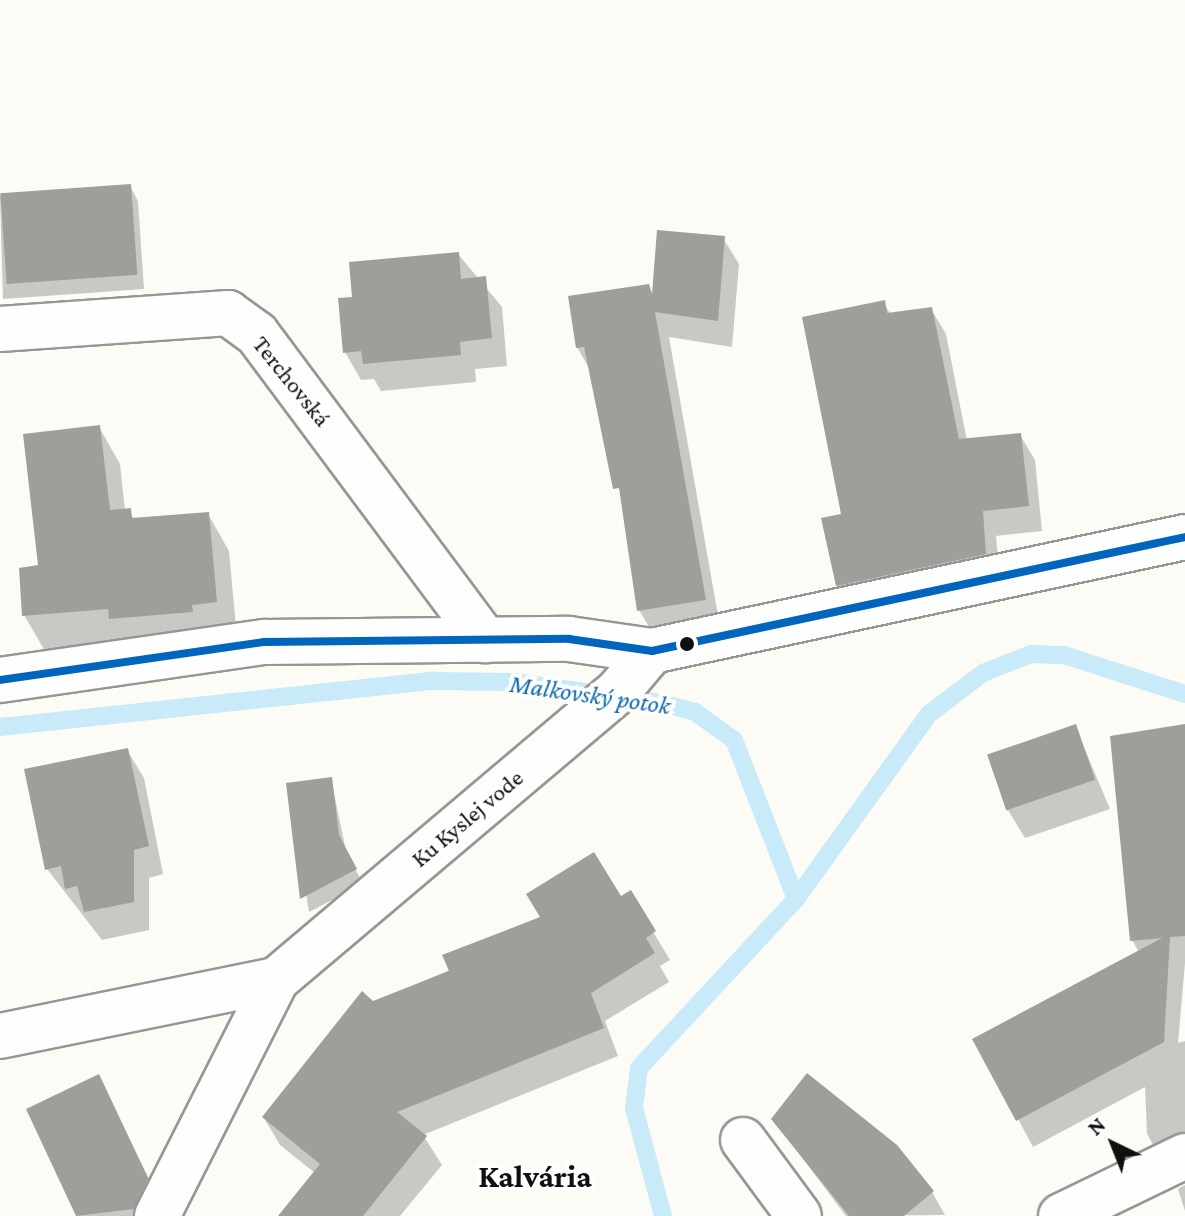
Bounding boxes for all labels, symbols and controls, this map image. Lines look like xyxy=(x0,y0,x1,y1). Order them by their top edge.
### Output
street label: Terchovská xyxy=(247,330,337,432)
unlabelled marker xyxy=(679,636,695,652)
water label: Malkovský potok xyxy=(508,668,672,722)
street label: Ku Kyslej vode xyxy=(405,763,529,873)
north arrow xyxy=(1073,1104,1153,1184)
text: N xyxy=(1082,1112,1110,1140)
district label: Kalvária xyxy=(478,1157,592,1195)

